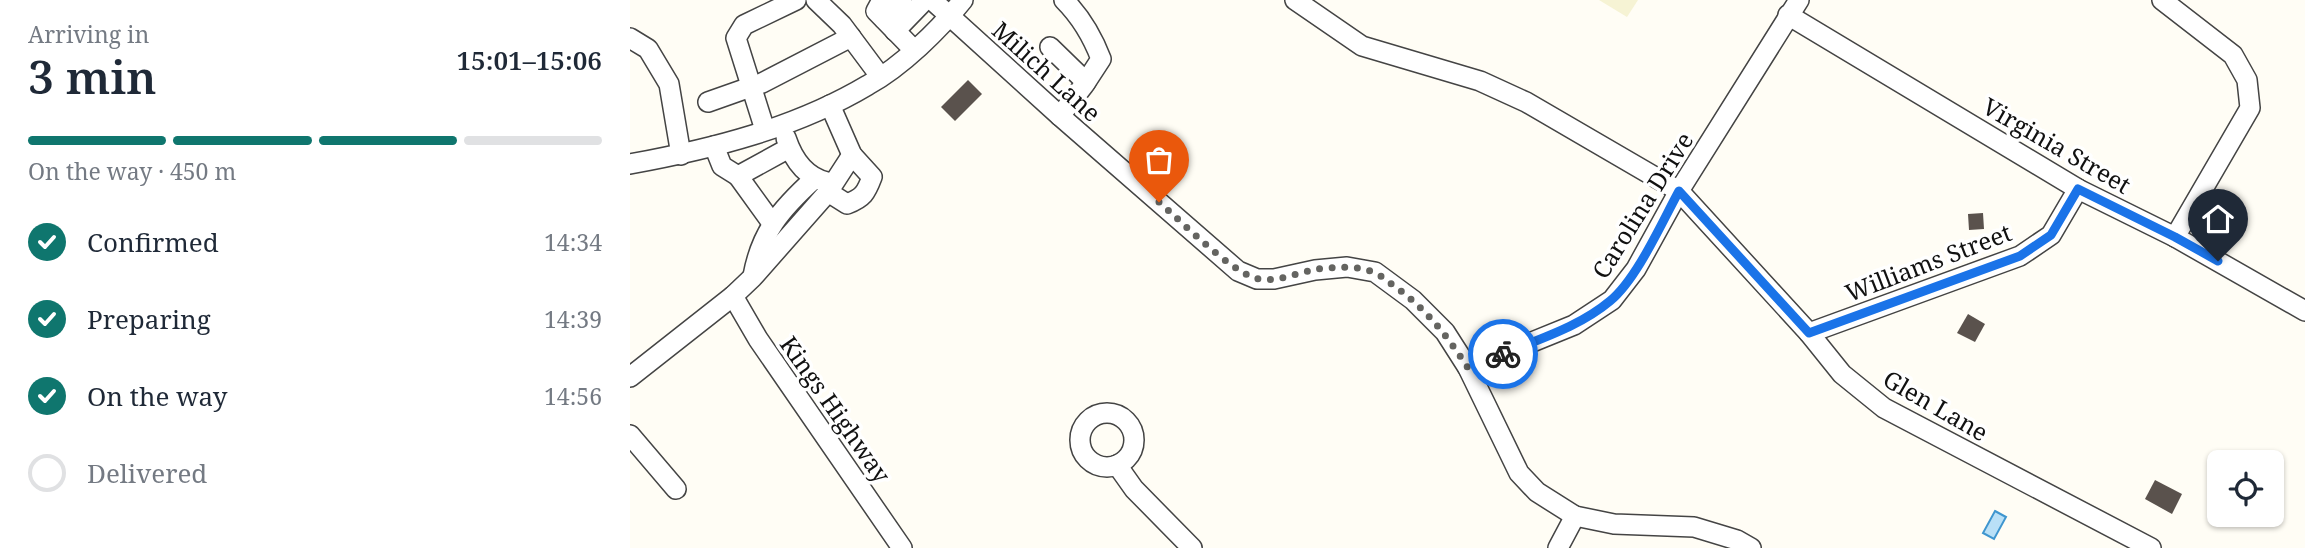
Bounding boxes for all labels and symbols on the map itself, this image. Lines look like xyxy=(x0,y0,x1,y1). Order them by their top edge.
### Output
street label: Milich Lane xyxy=(986,13,1108,129)
street label: Virginia Street xyxy=(1977,89,2137,201)
street label: Carolina Drive xyxy=(1584,125,1700,285)
pin xyxy=(1129,130,1189,202)
pin xyxy=(2188,189,2248,261)
street label: Williams Street xyxy=(1840,215,2016,309)
courier xyxy=(1468,319,1538,389)
street label: Kings Highway xyxy=(773,329,899,489)
street label: Glen Lane xyxy=(1878,362,1994,448)

